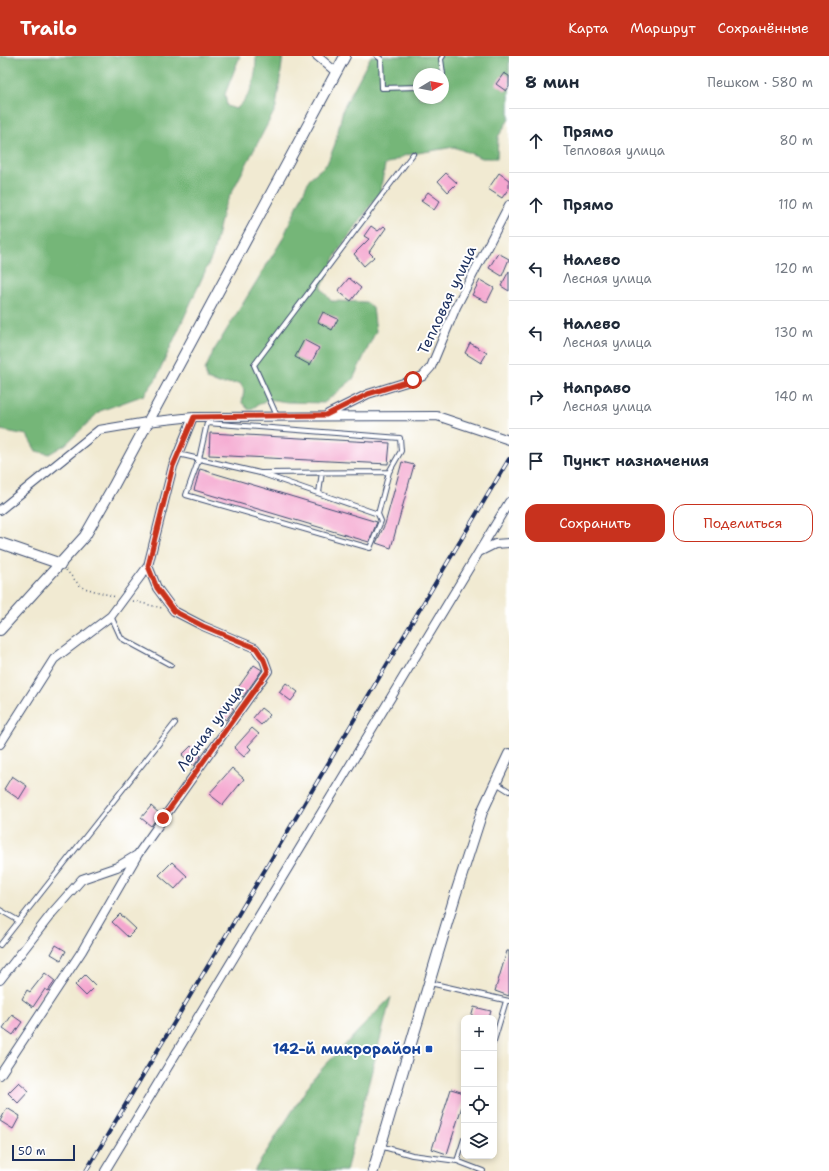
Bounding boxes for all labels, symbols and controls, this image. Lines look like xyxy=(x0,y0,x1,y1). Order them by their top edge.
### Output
text: Trailo xyxy=(20,16,77,41)
text: Карта xyxy=(568,19,608,37)
text: Маршрут xyxy=(630,19,696,37)
text: Сохранённые xyxy=(718,19,809,37)
north arrow xyxy=(413,68,449,104)
text: 8 мин xyxy=(525,71,580,93)
text: Пешком · 580 m xyxy=(707,74,813,91)
text: Прямо xyxy=(563,122,613,142)
icon: ahead xyxy=(525,130,547,152)
text: 80 m xyxy=(779,132,813,149)
text: Тепловая улица xyxy=(563,142,665,159)
icon: ahead xyxy=(525,194,547,216)
text: Прямо xyxy=(563,195,613,215)
text: 110 m xyxy=(778,196,813,213)
street label: Тепловая улица xyxy=(413,242,481,358)
text: Налево xyxy=(563,250,621,270)
icon: left xyxy=(525,258,547,280)
text: 120 m xyxy=(775,260,813,277)
text: Лесная улица xyxy=(563,270,652,287)
text: Налево xyxy=(563,314,621,334)
icon: left xyxy=(525,322,547,344)
text: 130 m xyxy=(775,324,813,341)
text: Лесная улица xyxy=(563,334,652,351)
route start xyxy=(404,371,422,389)
text: Направо xyxy=(563,378,631,398)
icon: right xyxy=(525,386,547,408)
text: 140 m xyxy=(774,388,813,405)
text: Лесная улица xyxy=(563,398,652,415)
icon: arrive xyxy=(525,450,547,472)
text: Пункт назначения xyxy=(563,451,709,471)
button: Сохранить xyxy=(525,504,665,542)
button: Поделиться xyxy=(673,504,813,542)
street label: Лесная улица xyxy=(172,680,249,775)
route end xyxy=(154,809,172,827)
map controls xyxy=(461,1015,497,1159)
button: + xyxy=(461,1015,497,1051)
place label: 142-й микрорайон xyxy=(272,1039,421,1059)
marker: 142-й микрорайон xyxy=(424,1044,434,1054)
button: − xyxy=(461,1051,497,1087)
button: locate xyxy=(461,1087,497,1123)
button: layers xyxy=(461,1123,497,1159)
scale bar xyxy=(12,1143,75,1162)
text: 50 m xyxy=(18,1144,46,1159)

